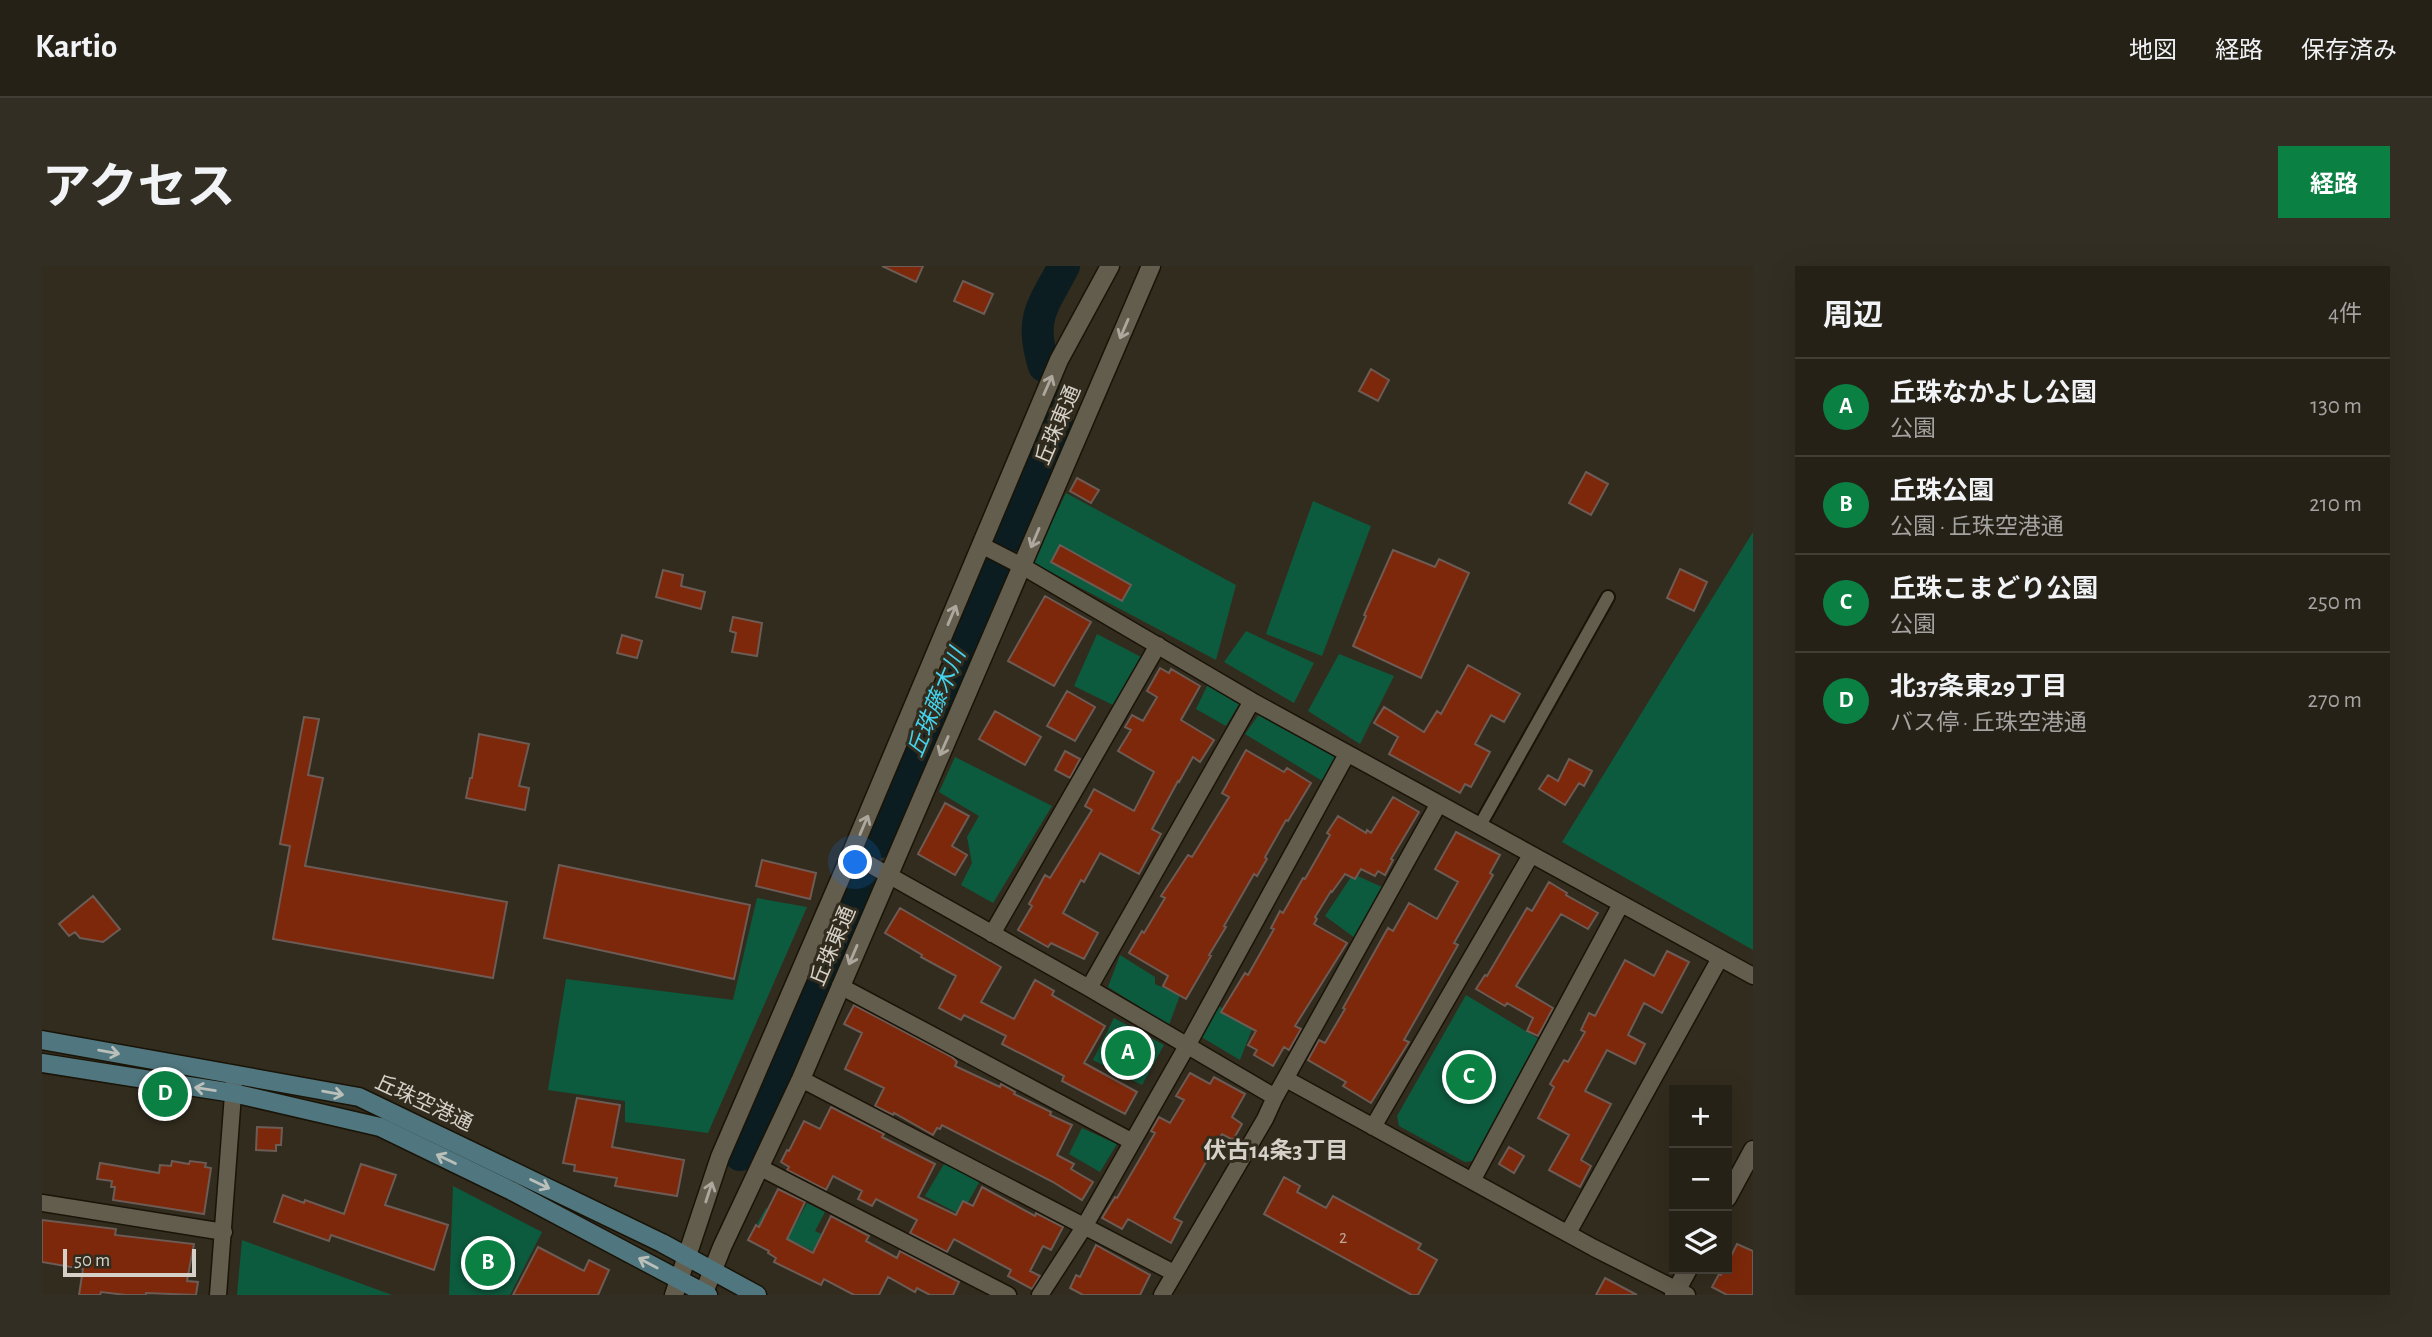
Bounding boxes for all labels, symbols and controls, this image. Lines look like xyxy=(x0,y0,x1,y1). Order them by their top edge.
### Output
text: Kartio xyxy=(35,31,117,64)
text: 地図 xyxy=(2129,39,2177,63)
text: 経路 xyxy=(2215,39,2263,63)
text: 保存済み xyxy=(2301,39,2397,63)
button: 経路 xyxy=(2278,146,2390,218)
text: アクセス xyxy=(42,164,236,213)
text: 周辺 xyxy=(1823,301,1883,331)
text: 4件 xyxy=(2328,303,2362,326)
one-way arrow xyxy=(1117,318,1130,339)
one-way arrow xyxy=(1042,375,1055,396)
text: 丘珠なかよし公園 xyxy=(1890,380,2097,406)
street label: 丘珠東通 xyxy=(1031,382,1084,468)
text: A xyxy=(1839,395,1853,418)
text: 130 m xyxy=(2310,395,2362,418)
text: 公園 xyxy=(1890,418,1936,441)
text: 丘珠公園 xyxy=(1890,478,1994,504)
text: B xyxy=(1839,493,1853,516)
text: 210 m xyxy=(2309,493,2362,516)
text: 公園 · 丘珠空港通 xyxy=(1890,516,2064,539)
one-way arrow xyxy=(1027,527,1040,548)
text: 丘珠こまどり公園 xyxy=(1890,576,2098,602)
text: C xyxy=(1840,591,1852,614)
text: 250 m xyxy=(2308,591,2362,614)
one-way arrow xyxy=(946,605,959,626)
text: 公園 xyxy=(1890,614,1936,637)
water label: 丘珠藤木川 xyxy=(902,642,971,760)
text: 北37条東29丁目 xyxy=(1890,674,2067,700)
text: D xyxy=(1838,689,1854,712)
text: 270 m xyxy=(2308,689,2362,712)
text: バス停 · 丘珠空港通 xyxy=(1890,712,2087,735)
one-way arrow xyxy=(937,735,950,757)
one-way arrow xyxy=(858,814,871,836)
your location xyxy=(838,845,872,879)
street label: 丘珠東通 xyxy=(806,903,859,989)
one-way arrow xyxy=(846,944,859,965)
pin: A xyxy=(1105,1027,1151,1079)
one-way arrow xyxy=(97,1046,120,1059)
pin: C xyxy=(1446,1051,1492,1103)
pin: D xyxy=(142,1068,188,1120)
street label: 丘珠空港通 xyxy=(372,1070,476,1135)
one-way arrow xyxy=(194,1082,217,1095)
map controls xyxy=(1669,1085,1732,1274)
button: + xyxy=(1669,1085,1732,1148)
one-way arrow xyxy=(321,1086,344,1100)
district label: 伏古14条3丁目 xyxy=(1204,1138,1348,1163)
button: − xyxy=(1669,1148,1732,1211)
one-way arrow xyxy=(436,1151,457,1165)
one-way arrow xyxy=(529,1178,550,1192)
one-way arrow xyxy=(703,1181,716,1203)
button: layers xyxy=(1669,1211,1732,1274)
house number: 2 xyxy=(1339,1229,1347,1247)
pin: B xyxy=(465,1237,511,1289)
scale bar xyxy=(63,1246,196,1278)
text: 50 m xyxy=(74,1251,110,1270)
one-way arrow xyxy=(638,1256,659,1270)

